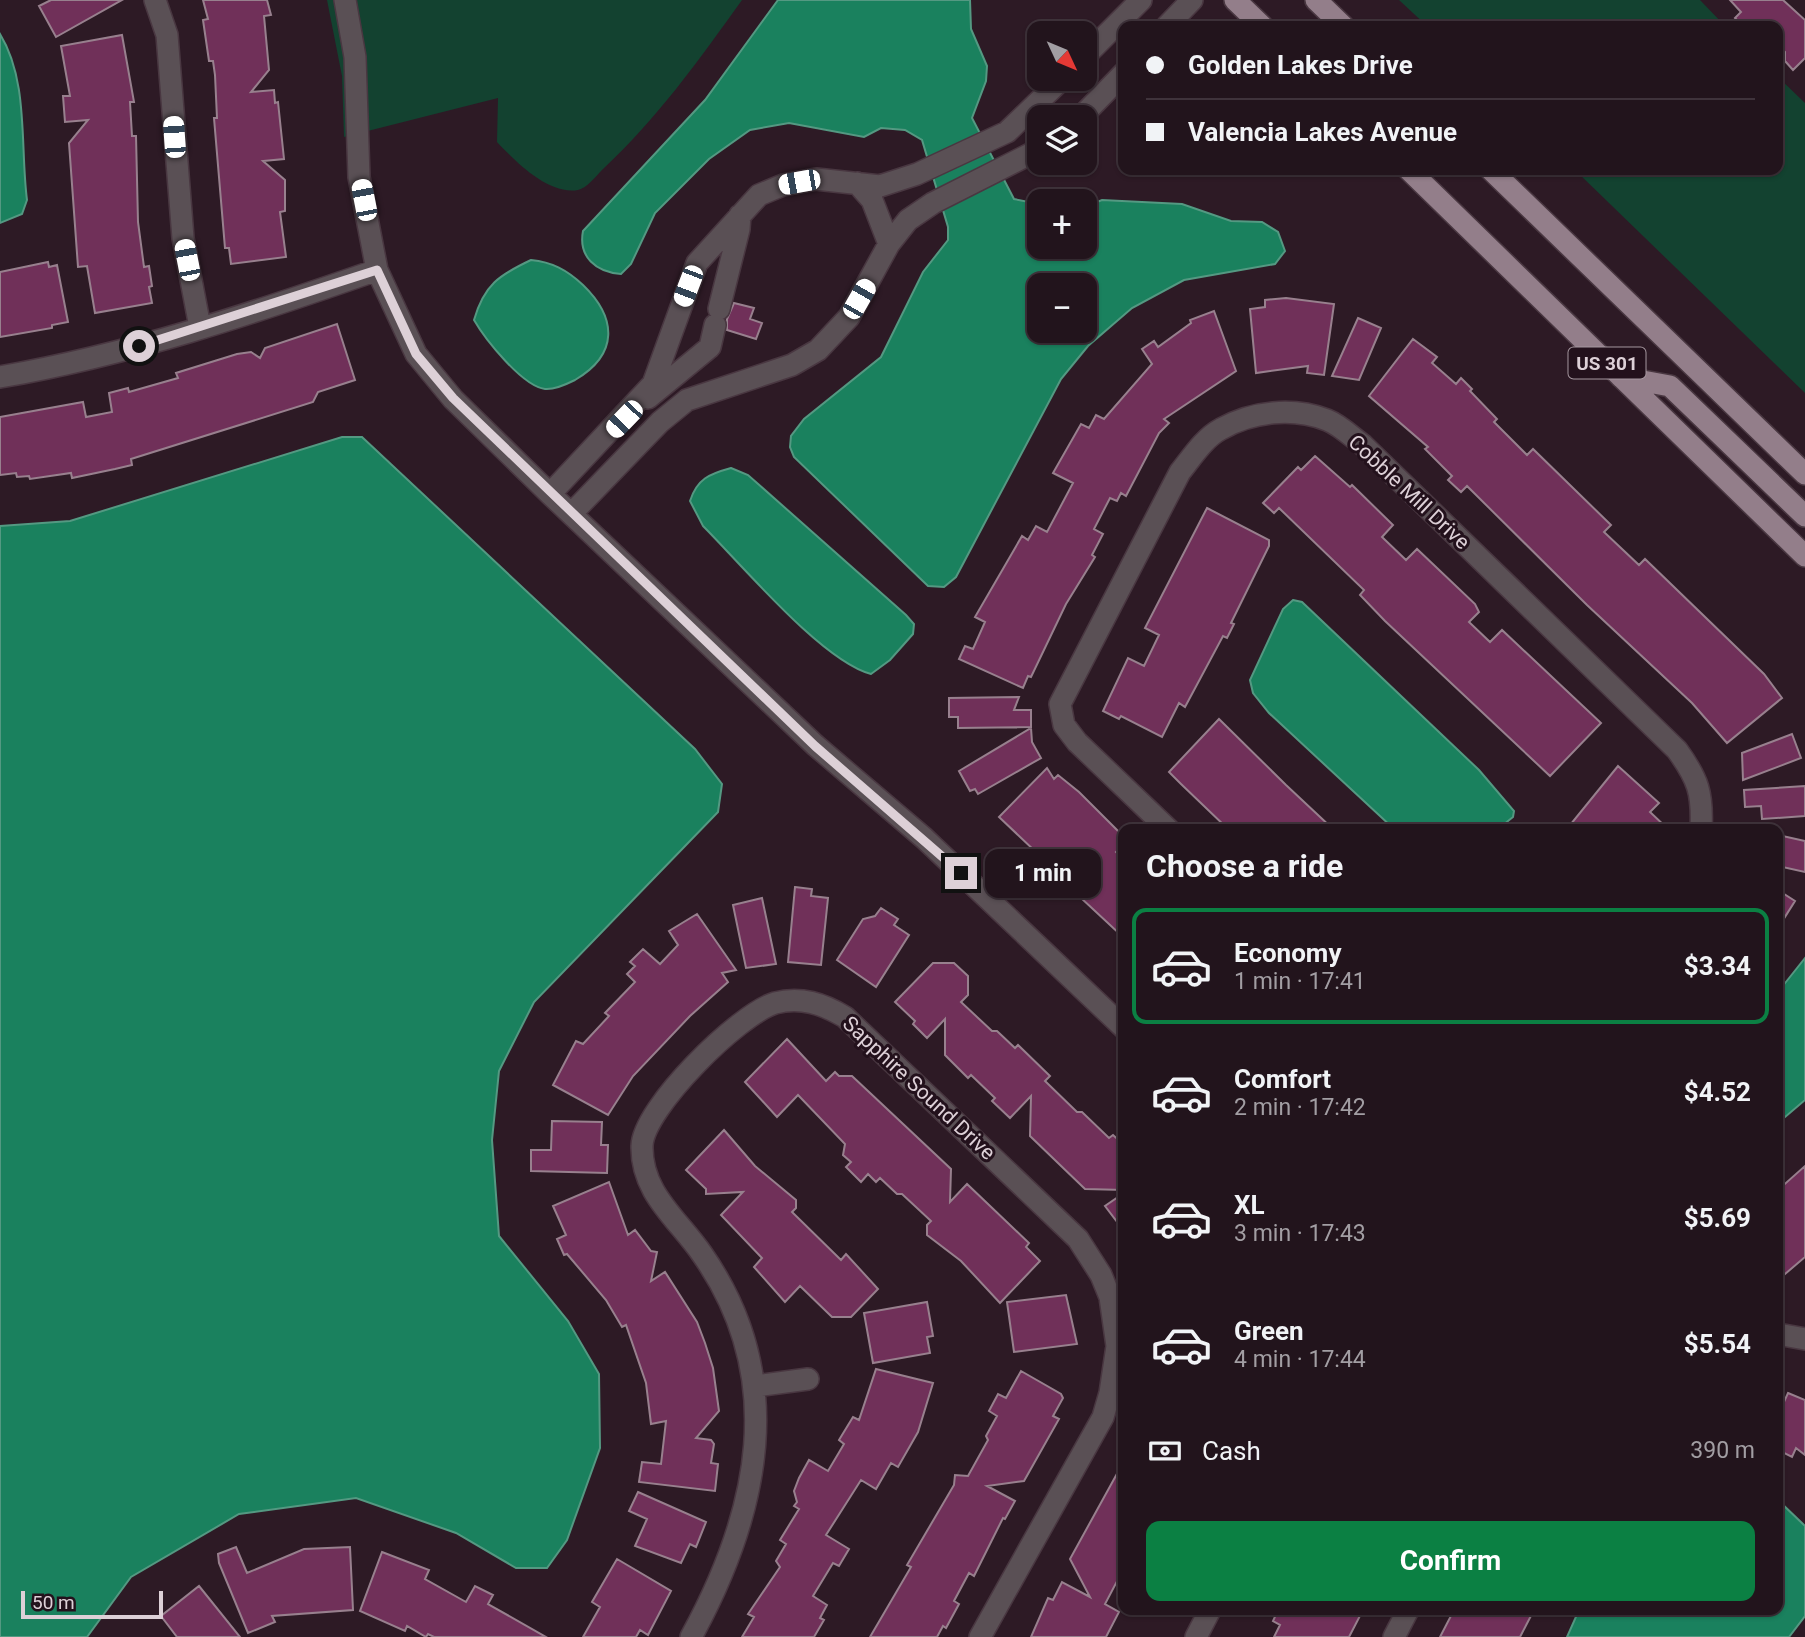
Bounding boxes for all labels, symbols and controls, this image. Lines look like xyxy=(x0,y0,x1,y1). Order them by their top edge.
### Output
north arrow xyxy=(1027,21,1097,91)
map controls xyxy=(1027,21,1097,343)
text: Golden Lakes Drive xyxy=(1188,50,1413,80)
button: layers xyxy=(1027,105,1097,175)
car xyxy=(163,115,186,159)
text: Valencia Lakes Avenue xyxy=(1188,117,1457,147)
car xyxy=(777,168,822,196)
car xyxy=(350,177,379,223)
button: + xyxy=(1027,189,1097,259)
car xyxy=(173,237,202,283)
car xyxy=(671,263,706,309)
button: − xyxy=(1027,273,1097,343)
car xyxy=(840,276,879,322)
route start xyxy=(123,330,155,362)
road number: US 301 xyxy=(1568,348,1646,378)
car xyxy=(602,397,647,441)
street label: Cobble Mill Drive xyxy=(1344,430,1474,554)
text: Choose a ride xyxy=(1146,847,1343,885)
callout: 1 min xyxy=(986,848,1101,898)
route end xyxy=(945,857,977,889)
text: 1 min xyxy=(1014,860,1072,887)
icon: car xyxy=(1150,935,1213,998)
text: Economy xyxy=(1234,938,1341,968)
text: $3.34 xyxy=(1684,951,1751,981)
text: 1 min · 17:41 xyxy=(1234,968,1366,995)
street label: Sapphire Sound Drive xyxy=(838,1011,1000,1165)
icon: car xyxy=(1150,1061,1213,1124)
text: Comfort xyxy=(1234,1064,1331,1094)
text: $4.52 xyxy=(1684,1077,1751,1107)
text: 2 min · 17:42 xyxy=(1234,1094,1366,1121)
icon: car xyxy=(1150,1187,1213,1250)
text: XL xyxy=(1234,1190,1265,1220)
text: $5.69 xyxy=(1684,1203,1751,1233)
text: 3 min · 17:43 xyxy=(1234,1220,1366,1247)
icon: car xyxy=(1150,1313,1213,1376)
text: Green xyxy=(1234,1316,1304,1346)
text: $5.54 xyxy=(1684,1329,1751,1359)
text: 4 min · 17:44 xyxy=(1234,1346,1366,1373)
icon: cash xyxy=(1146,1432,1184,1470)
text: Cash xyxy=(1202,1436,1261,1466)
text: 390 m xyxy=(1690,1437,1755,1464)
button: Confirm xyxy=(1146,1521,1755,1601)
scale bar xyxy=(21,1588,163,1620)
text: 50 m xyxy=(32,1591,75,1614)

